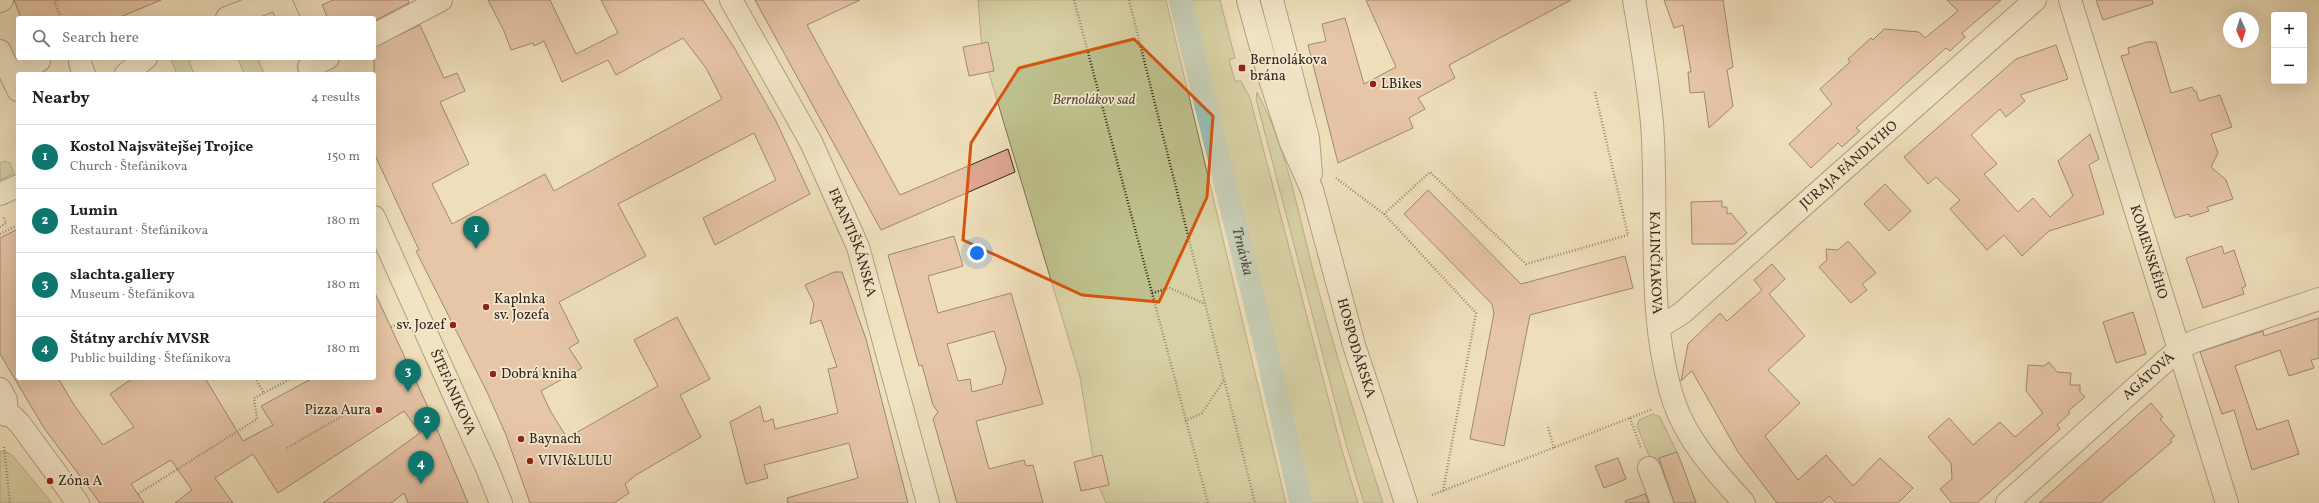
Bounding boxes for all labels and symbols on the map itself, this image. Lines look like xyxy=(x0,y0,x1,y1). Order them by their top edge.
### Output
north arrow xyxy=(2223,12,2259,48)
place label: Bernolákova brána xyxy=(1250,51,1327,86)
marker: Bernolákova brána xyxy=(1237,63,1247,73)
place label: LBikes xyxy=(1381,75,1422,94)
marker: LBikes xyxy=(1368,79,1378,89)
park label: Bernolákov sad xyxy=(1052,91,1136,110)
street label: JURAJA FÁNDLYHO xyxy=(1796,116,1902,214)
street label: FRANTIŠKÁNSKA xyxy=(823,185,881,299)
street label: KOMENSKÉHO xyxy=(2125,203,2172,301)
street label: KALINČIAKOVA xyxy=(1645,211,1667,315)
pin: 1 xyxy=(463,216,489,249)
water label: Trnávka xyxy=(1226,225,1258,278)
your location xyxy=(967,243,987,263)
place label: Kaplnka sv. Jozefa xyxy=(494,290,549,325)
street label: HOSPODÁRSKA xyxy=(1332,296,1380,401)
marker: Kaplnka sv. Jozefa xyxy=(481,302,491,312)
place label: sv. Jozef xyxy=(397,316,446,335)
marker: sv. Jozef xyxy=(448,320,458,330)
street label: ŠTEFÁNIKOVA xyxy=(425,346,480,438)
street label: AGÁTOVÁ xyxy=(2118,348,2179,405)
pin: 3 xyxy=(395,359,421,392)
place label: Dobrá kniha xyxy=(501,365,577,384)
marker: Dobrá kniha xyxy=(488,369,498,379)
place label: Pizza Aura xyxy=(305,401,371,420)
marker: Pizza Aura xyxy=(374,405,384,415)
pin: 2 xyxy=(414,407,440,440)
place label: Baynach xyxy=(529,430,581,449)
marker: Baynach xyxy=(516,434,526,444)
pin: 4 xyxy=(408,451,434,484)
place label: VIVI&LULU xyxy=(538,452,612,471)
marker: VIVI&LULU xyxy=(525,456,535,466)
place label: Zóna A xyxy=(58,472,102,491)
marker: Zóna A xyxy=(45,476,55,486)

